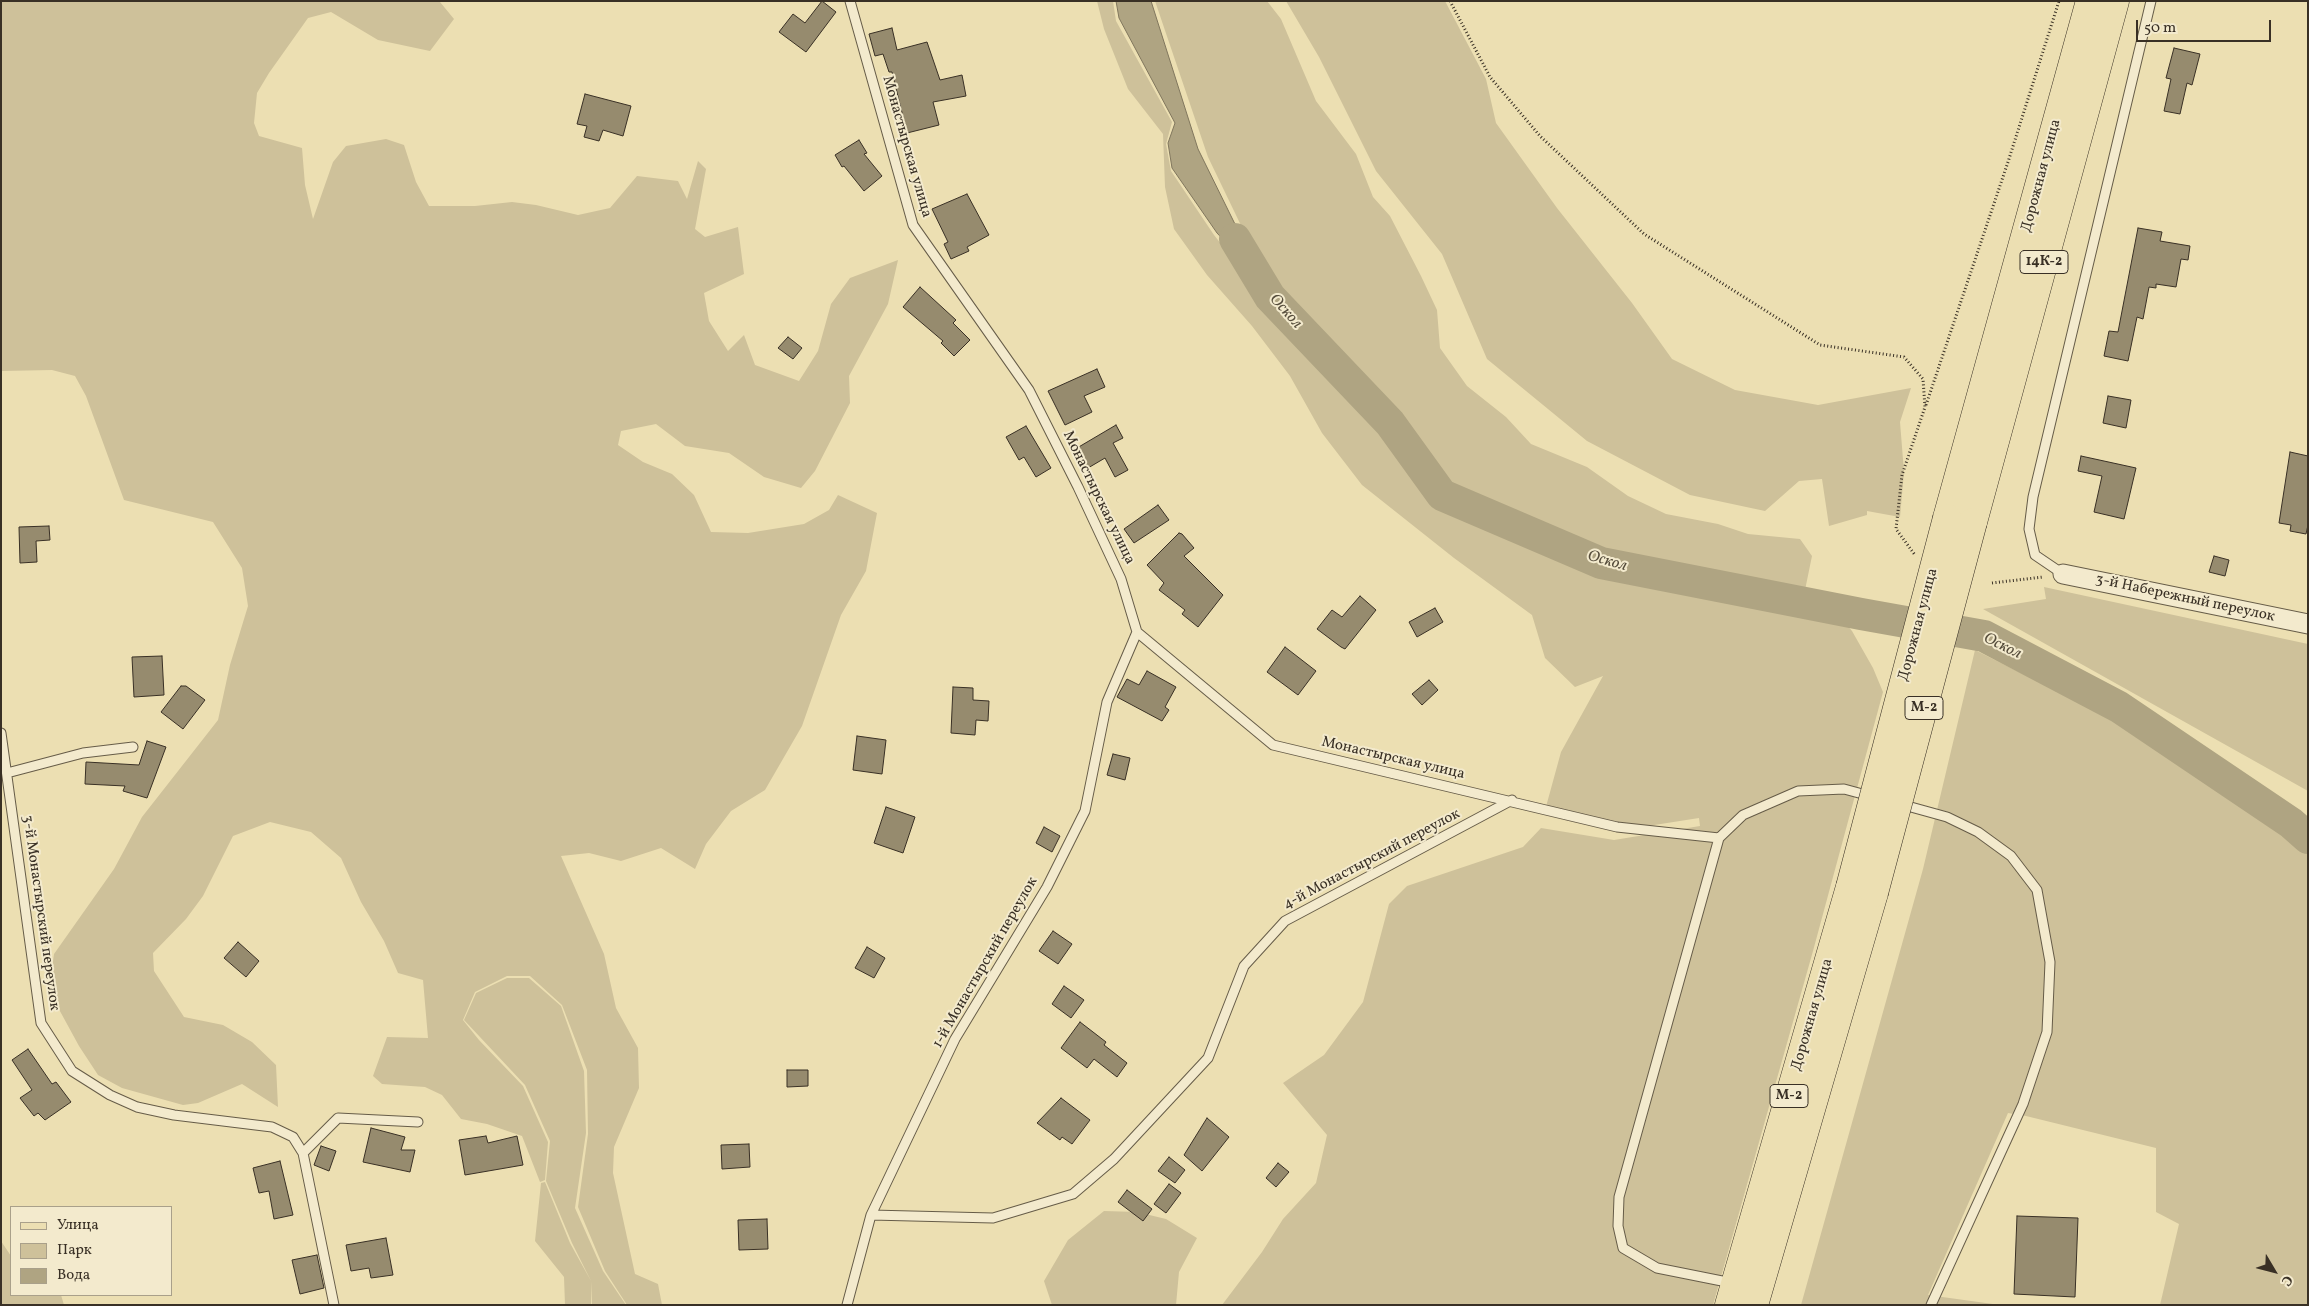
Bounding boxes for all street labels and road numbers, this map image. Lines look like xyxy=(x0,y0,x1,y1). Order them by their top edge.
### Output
street label: Монастырская улица xyxy=(877,74,935,220)
street label: Дорожная улица xyxy=(2018,118,2066,234)
road number: 14К-2 xyxy=(2020,250,2068,274)
street label: Монастырская улица xyxy=(1058,428,1138,568)
street label: Дорожная улица xyxy=(1895,567,1943,683)
street label: 3-й Набережный переулок xyxy=(2094,571,2276,627)
road number: М-2 xyxy=(1905,696,1943,720)
street label: Монастырская улица xyxy=(1320,734,1466,784)
street label: 4-й Монастырский переулок xyxy=(1280,806,1464,914)
street label: 3-й Монастырский переулок xyxy=(17,814,63,1012)
street label: 1-й Монастырский переулок xyxy=(930,874,1042,1052)
street label: Дорожная улица xyxy=(1788,957,1838,1073)
road number: М-2 xyxy=(1770,1084,1808,1108)

